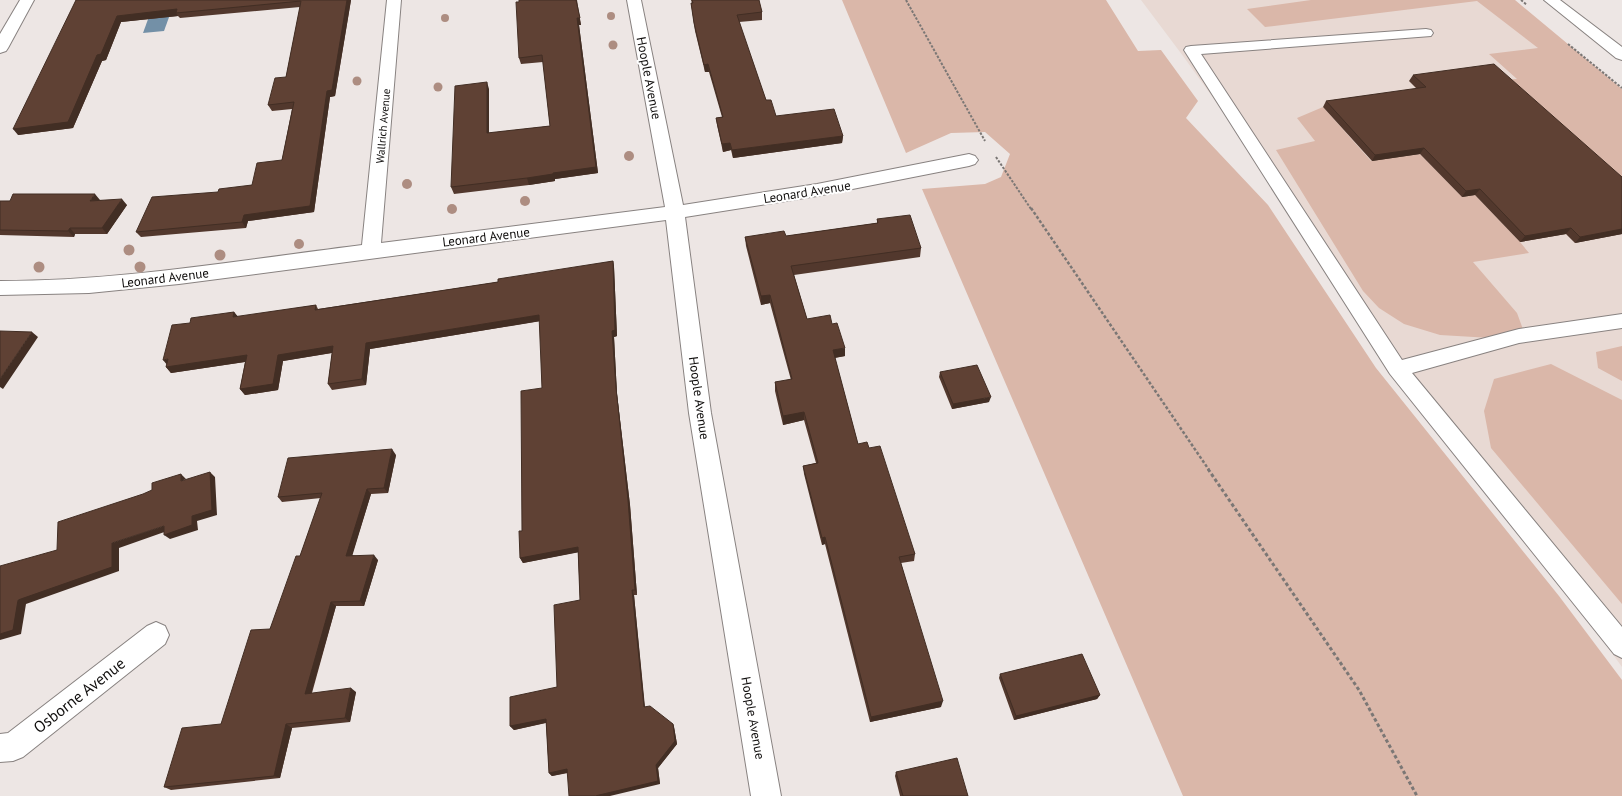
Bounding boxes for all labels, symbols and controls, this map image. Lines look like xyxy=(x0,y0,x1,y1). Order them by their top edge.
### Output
street label: Hoople Avenue xyxy=(633,35,665,121)
street label: Wallrich Avenue xyxy=(373,88,393,164)
street label: Leonard Avenue xyxy=(762,177,852,207)
street label: Leonard Avenue xyxy=(441,223,531,251)
street label: Leonard Avenue xyxy=(120,264,210,292)
street label: Hoople Avenue xyxy=(685,355,713,441)
street label: Osborne Avenue xyxy=(29,653,129,737)
street label: Hoople Avenue xyxy=(737,675,769,761)

